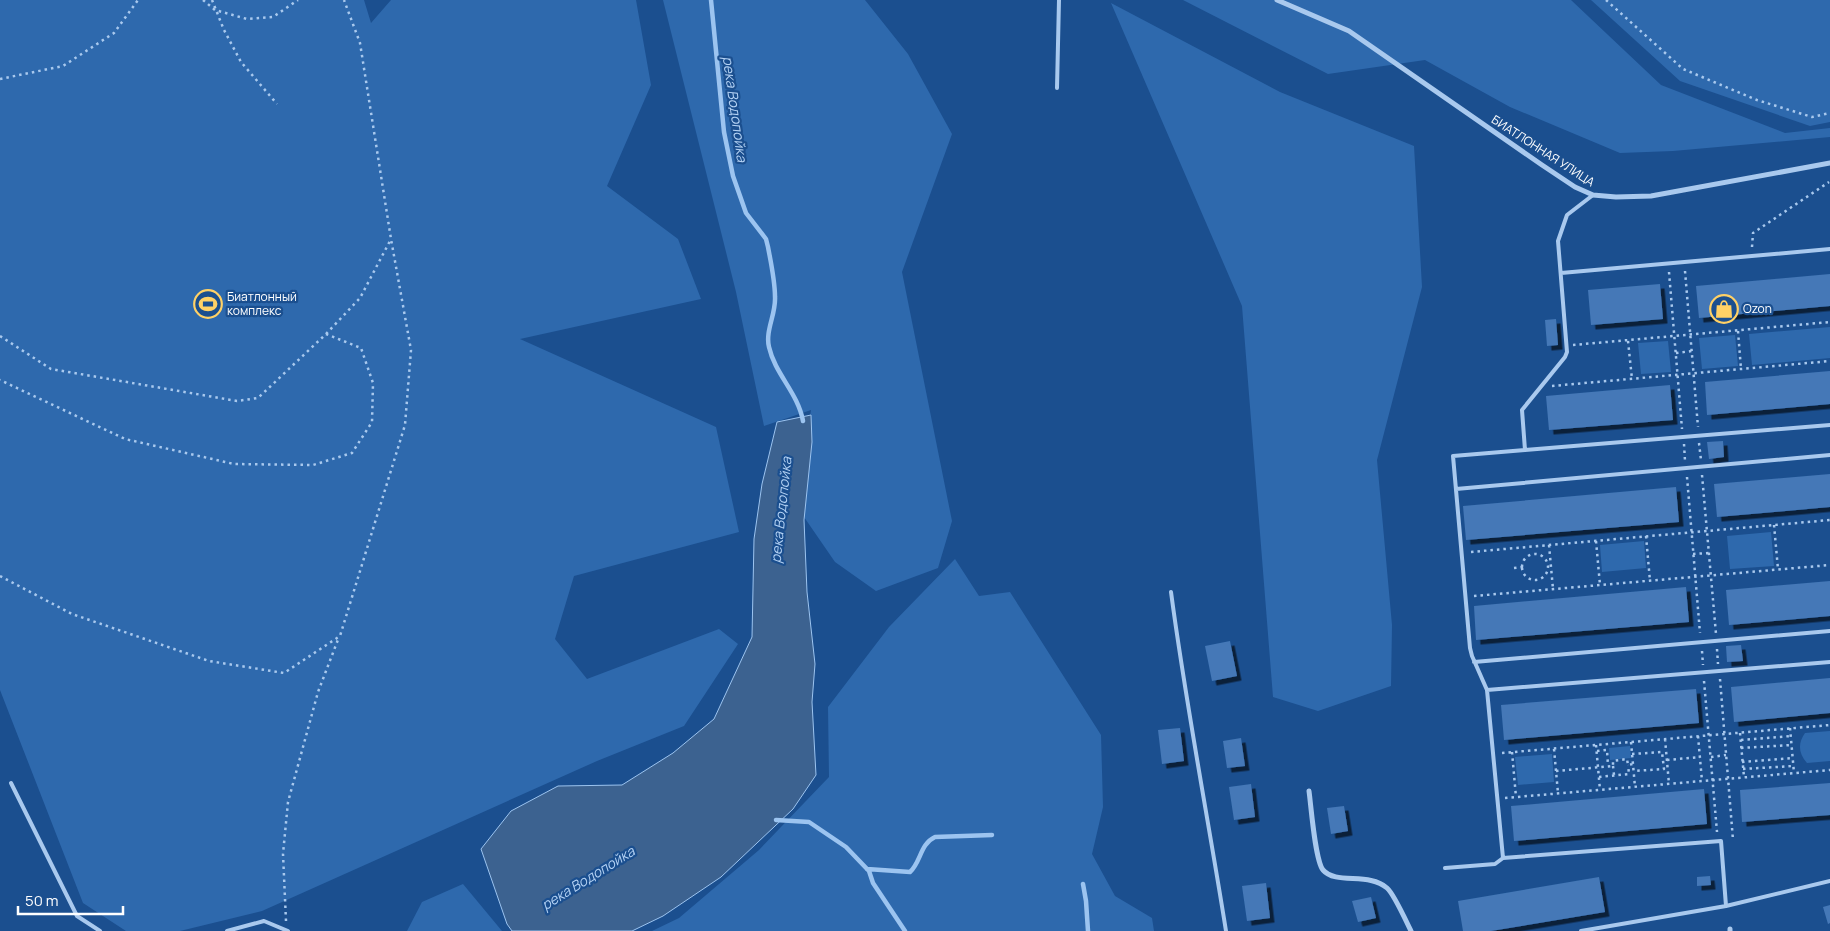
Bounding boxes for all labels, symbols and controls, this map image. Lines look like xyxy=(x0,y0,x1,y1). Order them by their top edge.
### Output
water label: река Водопойка xyxy=(719,55,752,164)
street label: БИАТЛОННАЯ УЛИЦА xyxy=(1488,111,1598,191)
place label: Биатлонный комплекс xyxy=(227,288,297,319)
sports icon: Биатлонный комплекс xyxy=(193,289,223,319)
shop icon: Ozon xyxy=(1709,294,1739,324)
place label: Ozon xyxy=(1743,300,1772,317)
water label: река Водопойка xyxy=(765,455,796,564)
water label: река Водопойка xyxy=(538,841,639,914)
scale bar xyxy=(18,884,122,916)
text: 50 m xyxy=(25,890,59,911)

